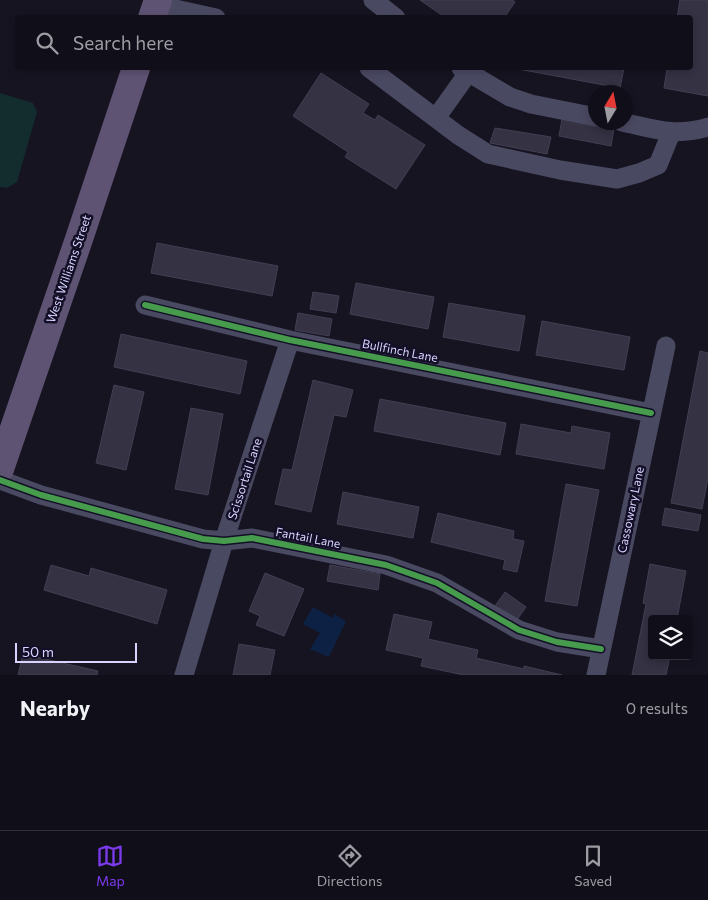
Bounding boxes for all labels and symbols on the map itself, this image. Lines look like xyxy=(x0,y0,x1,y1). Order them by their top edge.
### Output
north arrow xyxy=(588,85,633,130)
street label: West Williams Street xyxy=(43,213,93,325)
street label: Bullfinch Lane xyxy=(361,336,439,364)
street label: Scissortail Lane xyxy=(224,436,264,521)
street label: Cassowary Lane xyxy=(614,465,646,554)
street label: Fantail Lane xyxy=(275,524,342,550)
scale bar xyxy=(15,640,138,663)

